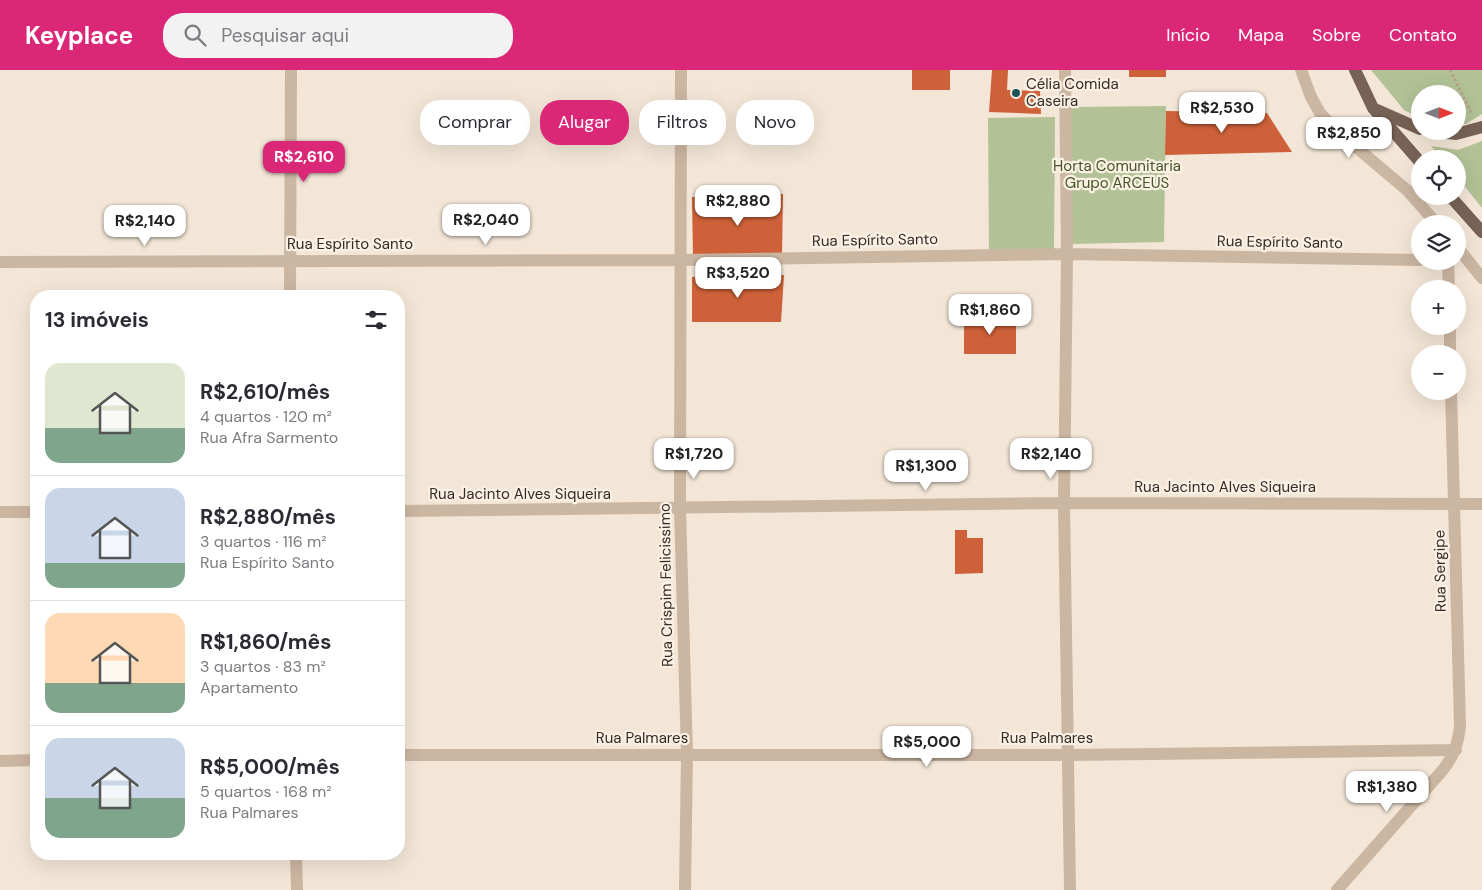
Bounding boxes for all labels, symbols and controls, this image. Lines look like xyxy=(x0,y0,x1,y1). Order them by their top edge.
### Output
search box xyxy=(163,13,513,58)
text: Keyplace xyxy=(25,20,133,51)
icon: search xyxy=(181,21,209,49)
text: Pesquisar aqui xyxy=(221,23,349,48)
text: Início xyxy=(1166,23,1210,47)
text: Mapa xyxy=(1238,23,1284,47)
text: Sobre xyxy=(1312,23,1361,47)
text: Contato xyxy=(1389,23,1457,47)
place label: Célia Comida Caseira xyxy=(1026,74,1119,111)
north arrow xyxy=(1411,85,1466,140)
map controls xyxy=(1411,85,1466,400)
marker: Célia Comida Caseira xyxy=(1010,87,1022,99)
pin: R$2,530 xyxy=(1176,92,1268,134)
text: R$2,530 xyxy=(1190,97,1254,118)
chip: Comprar xyxy=(420,100,530,145)
chip: Alugar xyxy=(540,100,629,145)
chip: Filtros xyxy=(639,100,726,145)
chip: Novo xyxy=(736,100,814,145)
pin: R$2,850 xyxy=(1303,116,1395,159)
text: R$2,850 xyxy=(1317,122,1381,143)
pin: R$2,610 xyxy=(258,140,350,183)
text: R$2,610 xyxy=(274,146,334,167)
button: locate xyxy=(1411,150,1466,205)
park label: Horta Comunitaria Grupo ARCEUS xyxy=(1053,156,1181,193)
pin: R$2,880 xyxy=(692,184,784,227)
text: R$2,880 xyxy=(706,190,770,211)
pin: R$2,140 xyxy=(99,204,191,247)
pin: R$2,040 xyxy=(440,204,532,246)
text: R$2,040 xyxy=(453,209,519,230)
text: R$2,140 xyxy=(115,210,175,231)
button: layers xyxy=(1411,215,1466,270)
street label: Rua Espírito Santo xyxy=(812,229,938,251)
street label: Rua Espírito Santo xyxy=(1217,231,1343,253)
street label: Rua Espírito Santo xyxy=(287,234,413,254)
pin: R$3,520 xyxy=(692,256,784,299)
text: R$3,520 xyxy=(706,262,770,283)
button: + xyxy=(1411,280,1466,335)
pin: R$1,860 xyxy=(944,294,1036,336)
text: R$1,860 xyxy=(959,299,1021,320)
text: 13 imóveis xyxy=(45,306,149,334)
icon: filters xyxy=(362,306,390,334)
button: − xyxy=(1411,345,1466,400)
text: R$2,610/mês xyxy=(200,378,330,406)
icon: home xyxy=(85,383,145,443)
text: 4 quartos · 120 m² xyxy=(200,406,332,427)
text: Rua Afra Sarmento xyxy=(200,427,338,448)
pin: R$1,720 xyxy=(648,438,740,480)
pin: R$2,140 xyxy=(1005,438,1097,480)
text: R$1,720 xyxy=(665,443,723,464)
text: R$2,140 xyxy=(1021,443,1081,464)
pin: R$1,300 xyxy=(880,450,972,492)
text: R$1,300 xyxy=(895,455,957,476)
street label: Rua Jacinto Alves Siqueira xyxy=(1134,477,1316,497)
street label: Rua Jacinto Alves Siqueira xyxy=(429,484,611,504)
text: R$2,880/mês xyxy=(200,503,336,531)
street label: Rua Crispim Felicissimo xyxy=(655,503,677,667)
icon: home xyxy=(85,508,145,568)
street label: Rua Sergipe xyxy=(1429,530,1451,612)
text: 3 quartos · 116 m² xyxy=(200,531,327,552)
text: Rua Espírito Santo xyxy=(200,552,335,573)
text: R$1,860/mês xyxy=(200,628,331,656)
icon: home xyxy=(85,633,145,693)
text: 3 quartos · 83 m² xyxy=(200,656,326,677)
text: Apartamento xyxy=(200,677,298,698)
pin: R$5,000 xyxy=(881,726,973,768)
street label: Rua Palmares xyxy=(596,728,688,748)
street label: Rua Palmares xyxy=(1001,728,1093,748)
text: R$5,000 xyxy=(893,731,961,752)
text: R$5,000/mês xyxy=(200,753,340,781)
icon: home xyxy=(85,758,145,818)
pin: R$1,380 xyxy=(1341,770,1433,813)
text: R$1,380 xyxy=(1357,776,1417,797)
text: 5 quartos · 168 m² xyxy=(200,781,332,802)
text: Rua Palmares xyxy=(200,802,299,823)

